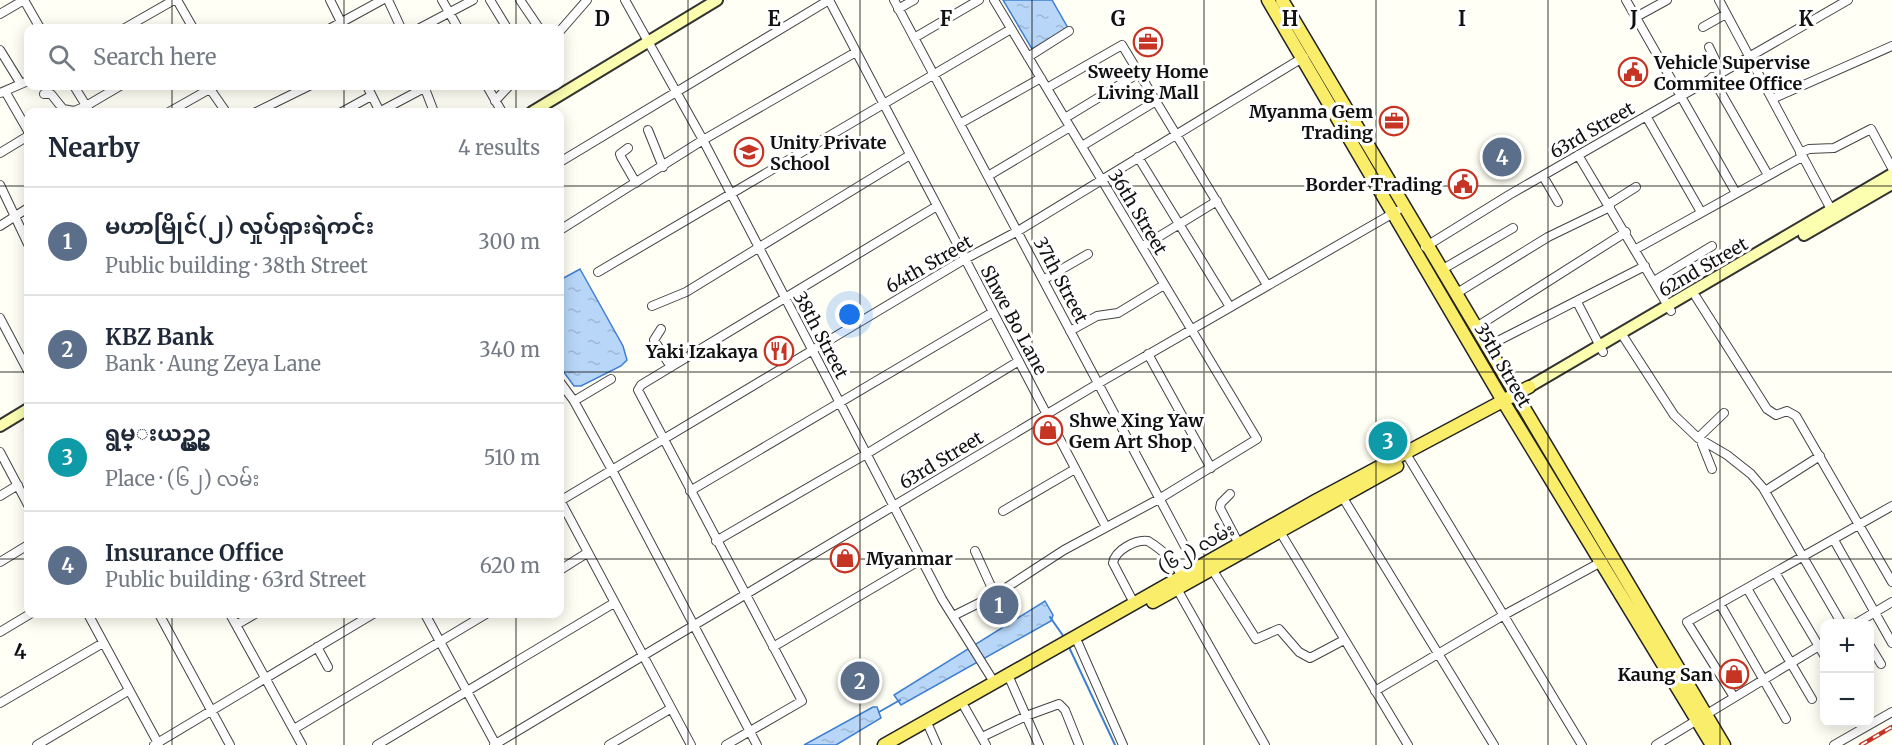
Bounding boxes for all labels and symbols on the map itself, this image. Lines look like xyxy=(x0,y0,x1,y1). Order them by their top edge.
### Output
text: D xyxy=(594,6,610,31)
text: E xyxy=(767,6,781,31)
text: F xyxy=(940,6,953,31)
text: G xyxy=(1111,6,1126,31)
text: H xyxy=(1282,6,1298,31)
text: I xyxy=(1458,6,1466,31)
text: J xyxy=(1629,6,1638,31)
text: K xyxy=(1799,6,1814,31)
office icon: Sweety Home Living Mall xyxy=(1132,26,1164,58)
place label: Vehicle Supervise Commitee Office xyxy=(1653,51,1810,95)
public building icon: Vehicle Supervise Commitee Office xyxy=(1617,56,1649,88)
place label: Sweety Home Living Mall xyxy=(1087,60,1209,104)
street label: 63rd Street xyxy=(1546,97,1638,163)
place label: Myanma Gem Trading xyxy=(1249,100,1373,144)
office icon: Myanma Gem Trading xyxy=(1378,105,1410,137)
place label: Unity Private School xyxy=(770,131,887,175)
pin: 4 xyxy=(1482,134,1522,180)
school or university icon: Unity Private School xyxy=(733,136,765,168)
street label: 36th Street xyxy=(1104,165,1172,259)
public building icon: Border Trading xyxy=(1447,168,1479,200)
place label: Border Trading xyxy=(1305,173,1442,196)
street label: 64th Street xyxy=(882,230,976,298)
street label: 62nd Street xyxy=(1654,232,1752,302)
street label: 37th Street xyxy=(1029,233,1093,327)
street label: Shwe Bo Lane xyxy=(975,261,1053,379)
street label: 38th Street xyxy=(788,287,854,383)
your location xyxy=(835,300,864,329)
street label: 35th Street xyxy=(1470,319,1536,411)
restaurant icon: Yaki Izakaya xyxy=(763,335,795,367)
place label: Yaki Izakaya xyxy=(645,340,758,363)
place label: Shwe Xing Yaw Gem Art Shop xyxy=(1069,409,1204,453)
shop icon: Shwe Xing Yaw Gem Art Shop xyxy=(1032,414,1064,446)
pin: 3 xyxy=(1368,418,1408,464)
street label: 63rd Street xyxy=(895,426,987,494)
street label: (၆၂) လမ်း xyxy=(1153,517,1240,582)
shop icon: Myanmar xyxy=(829,542,861,574)
place label: Myanmar xyxy=(866,547,953,570)
pin: 1 xyxy=(980,582,1018,628)
text: 4 xyxy=(14,639,27,664)
pin: 2 xyxy=(840,658,880,704)
shop icon: Kaung San xyxy=(1718,658,1750,690)
place label: Kaung San xyxy=(1617,663,1713,686)

